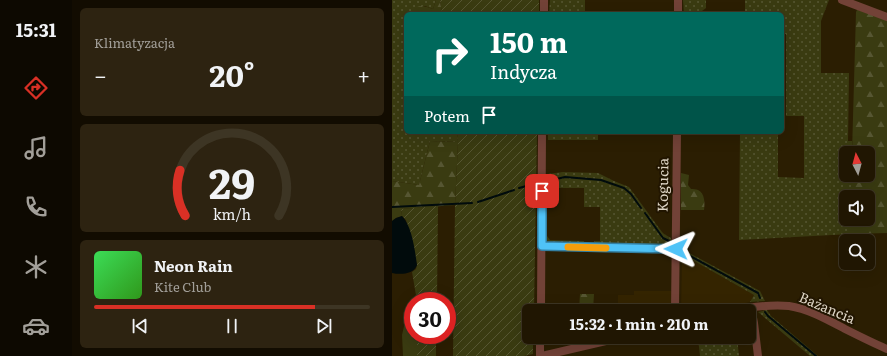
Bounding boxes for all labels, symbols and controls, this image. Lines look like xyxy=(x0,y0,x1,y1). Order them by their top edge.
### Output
text: 15:31 xyxy=(16,16,56,43)
text: 150 m xyxy=(490,20,568,62)
icon: right xyxy=(424,28,476,80)
text: Klimatyzacja xyxy=(94,33,175,52)
text: 20° xyxy=(209,52,255,96)
text: − xyxy=(94,58,107,91)
text: + xyxy=(357,58,370,91)
text: Indycza xyxy=(490,58,557,85)
icon: directions xyxy=(22,74,50,102)
text: Potem xyxy=(424,104,470,127)
icon: arrive xyxy=(478,104,500,126)
icon: music xyxy=(22,134,50,162)
north arrow xyxy=(839,146,875,182)
map controls xyxy=(839,146,875,270)
text: 29 xyxy=(209,150,255,212)
street label: Kogucia xyxy=(652,157,672,212)
pin xyxy=(525,174,559,208)
icon: arrive xyxy=(531,180,553,202)
button: sound xyxy=(839,190,875,226)
icon: phone xyxy=(22,193,50,221)
text: km/h xyxy=(213,203,252,224)
position arrow xyxy=(655,228,697,270)
button: search xyxy=(839,234,875,270)
icon: climate xyxy=(22,253,50,281)
text: Neon Rain xyxy=(154,254,233,277)
text: Kite Club xyxy=(154,277,211,296)
street label: Bażancia xyxy=(796,286,859,328)
speed limit sign: 30 xyxy=(404,292,456,344)
icon: car xyxy=(22,312,50,340)
text: 15:32 · 1 min · 210 m xyxy=(570,312,708,335)
icon: previous xyxy=(129,315,151,337)
icon: pause xyxy=(221,315,243,337)
icon: next xyxy=(313,315,335,337)

